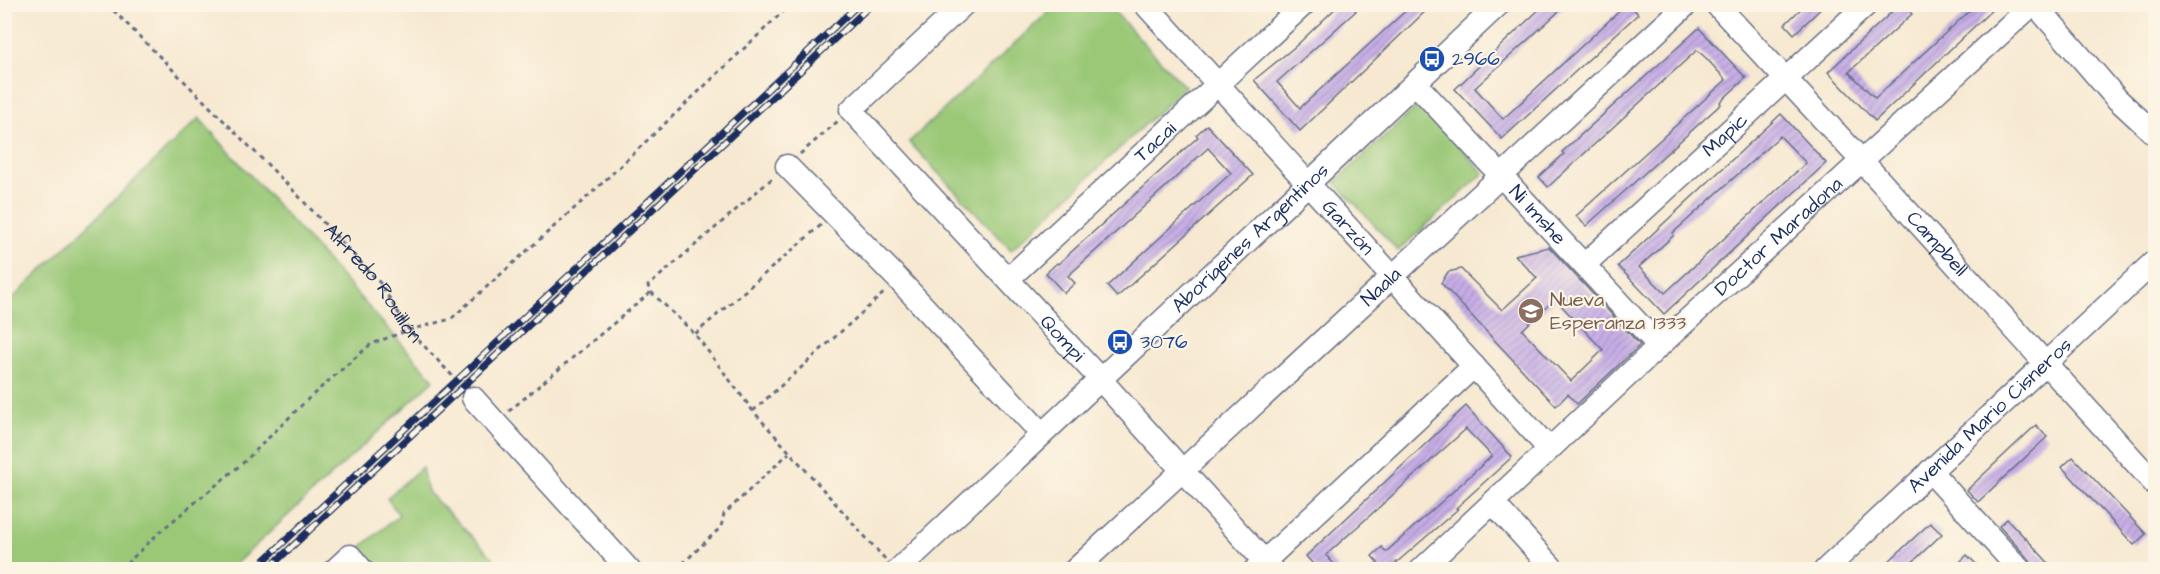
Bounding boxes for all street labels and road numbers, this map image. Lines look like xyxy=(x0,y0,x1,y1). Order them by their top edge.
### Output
street label: Mapic xyxy=(1696,106,1755,163)
street label: Tacai xyxy=(1128,115,1183,169)
street label: Aborígenes Argentinos xyxy=(1165,157,1335,319)
street label: Doctor Maradona xyxy=(1708,171,1849,303)
street label: Ni Imshe xyxy=(1502,179,1573,251)
street label: Garzón xyxy=(1315,194,1381,262)
street label: Campbell xyxy=(1900,205,1974,282)
street label: Alfredo Rouillón xyxy=(317,217,428,349)
street label: Naala xyxy=(1355,261,1408,313)
street label: Qompi xyxy=(1033,308,1091,368)
street label: Avenida Mario Cisneros xyxy=(1902,331,2078,500)

